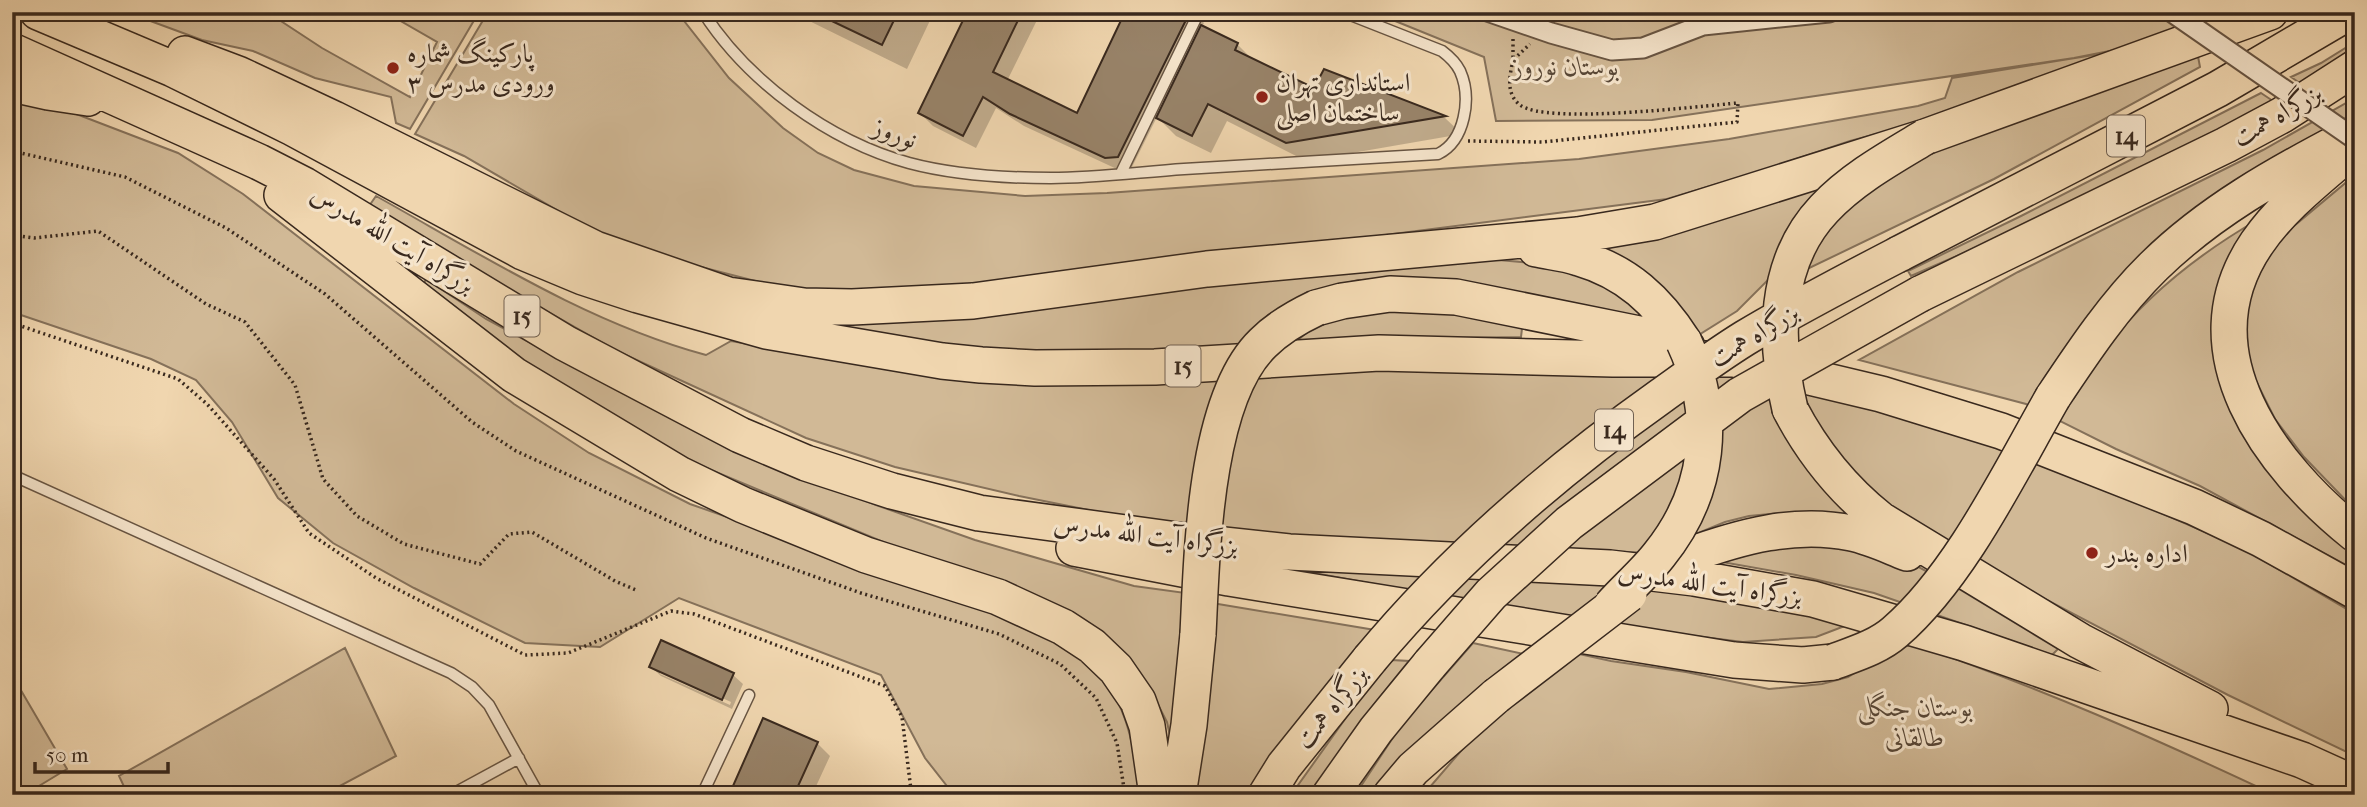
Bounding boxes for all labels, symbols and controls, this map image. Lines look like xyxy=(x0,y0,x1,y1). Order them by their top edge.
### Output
place label: پارکینگ شماره ۳ ورودی مدرس xyxy=(407,37,555,99)
park label: بوستان نوروز xyxy=(1511,51,1619,83)
marker: پارکینگ شماره ۳ ورودی مدرس xyxy=(385,60,401,76)
place label: استانداری تهران ساختمان اصلی xyxy=(1276,67,1410,131)
street label: بزرگراه همت xyxy=(2226,75,2328,153)
marker: استانداری تهران ساختمان اصلی xyxy=(1254,89,1270,105)
street label: نوروز xyxy=(865,110,921,156)
road number: 14 xyxy=(2107,116,2145,156)
street label: بزرگراه آیت الله مدرس xyxy=(305,174,484,301)
street label: بزرگراه همت xyxy=(1703,295,1804,374)
road number: 15 xyxy=(504,296,540,337)
road number: 15 xyxy=(1166,346,1200,386)
road number: 14 xyxy=(1595,410,1633,450)
street label: بزرگراه آیت الله مدرس xyxy=(1052,503,1241,563)
place label: اداره بندر xyxy=(2103,538,2188,569)
marker: اداره بندر xyxy=(2084,545,2100,561)
street label: بزرگراه آیت الله مدرس xyxy=(1616,551,1805,613)
street label: بزرگراه همت xyxy=(1287,658,1374,755)
park label: بوستان جنگلی طالقانی xyxy=(1857,691,1973,753)
scale bar xyxy=(35,730,168,774)
text: 50 m xyxy=(46,743,89,767)

